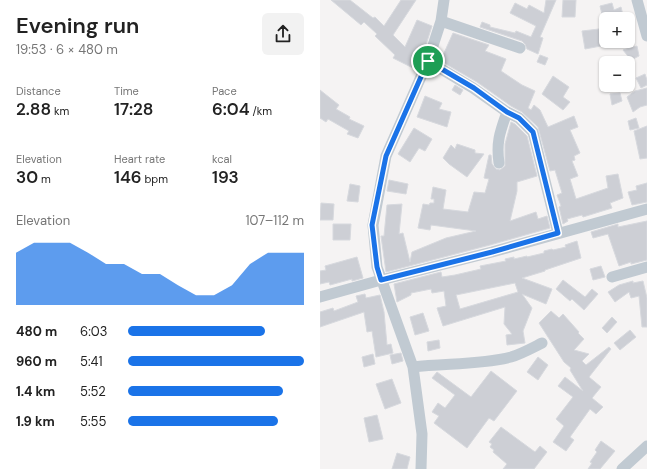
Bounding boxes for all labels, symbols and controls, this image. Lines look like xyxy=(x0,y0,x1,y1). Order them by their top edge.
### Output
text: Evening run xyxy=(16,11,139,40)
map controls xyxy=(599,12,635,92)
button: + xyxy=(599,12,635,48)
button: share xyxy=(262,13,304,55)
text: 19:53 · 6 × 480 m xyxy=(16,41,118,58)
pin xyxy=(411,44,445,78)
icon: arrive xyxy=(417,50,439,72)
button: − xyxy=(599,56,635,92)
text: Distance xyxy=(16,84,61,98)
text: Time xyxy=(114,84,139,98)
text: Pace xyxy=(212,84,237,98)
text: 2.88 xyxy=(16,98,51,120)
text: 17:28 xyxy=(114,98,153,120)
text: 6:04 xyxy=(212,98,250,120)
text: km xyxy=(51,104,69,118)
text: /km xyxy=(250,104,272,118)
text: Elevation xyxy=(16,152,62,166)
text: Heart rate xyxy=(114,152,165,166)
text: kcal xyxy=(212,152,232,166)
text: 30 xyxy=(16,166,38,188)
text: 146 xyxy=(114,166,142,188)
text: 193 xyxy=(212,166,239,188)
text: m xyxy=(38,172,51,186)
text: bpm xyxy=(142,172,168,186)
text: Elevation xyxy=(16,212,70,229)
text: 107–112 m xyxy=(245,212,304,229)
text: 480 m xyxy=(16,323,57,340)
text: 6:03 xyxy=(80,323,107,340)
text: 960 m xyxy=(16,353,57,370)
text: 5:41 xyxy=(80,353,103,370)
text: 1.4 km xyxy=(16,383,55,400)
text: 5:52 xyxy=(80,383,106,400)
text: 1.9 km xyxy=(16,413,55,430)
text: 5:55 xyxy=(80,413,106,430)

